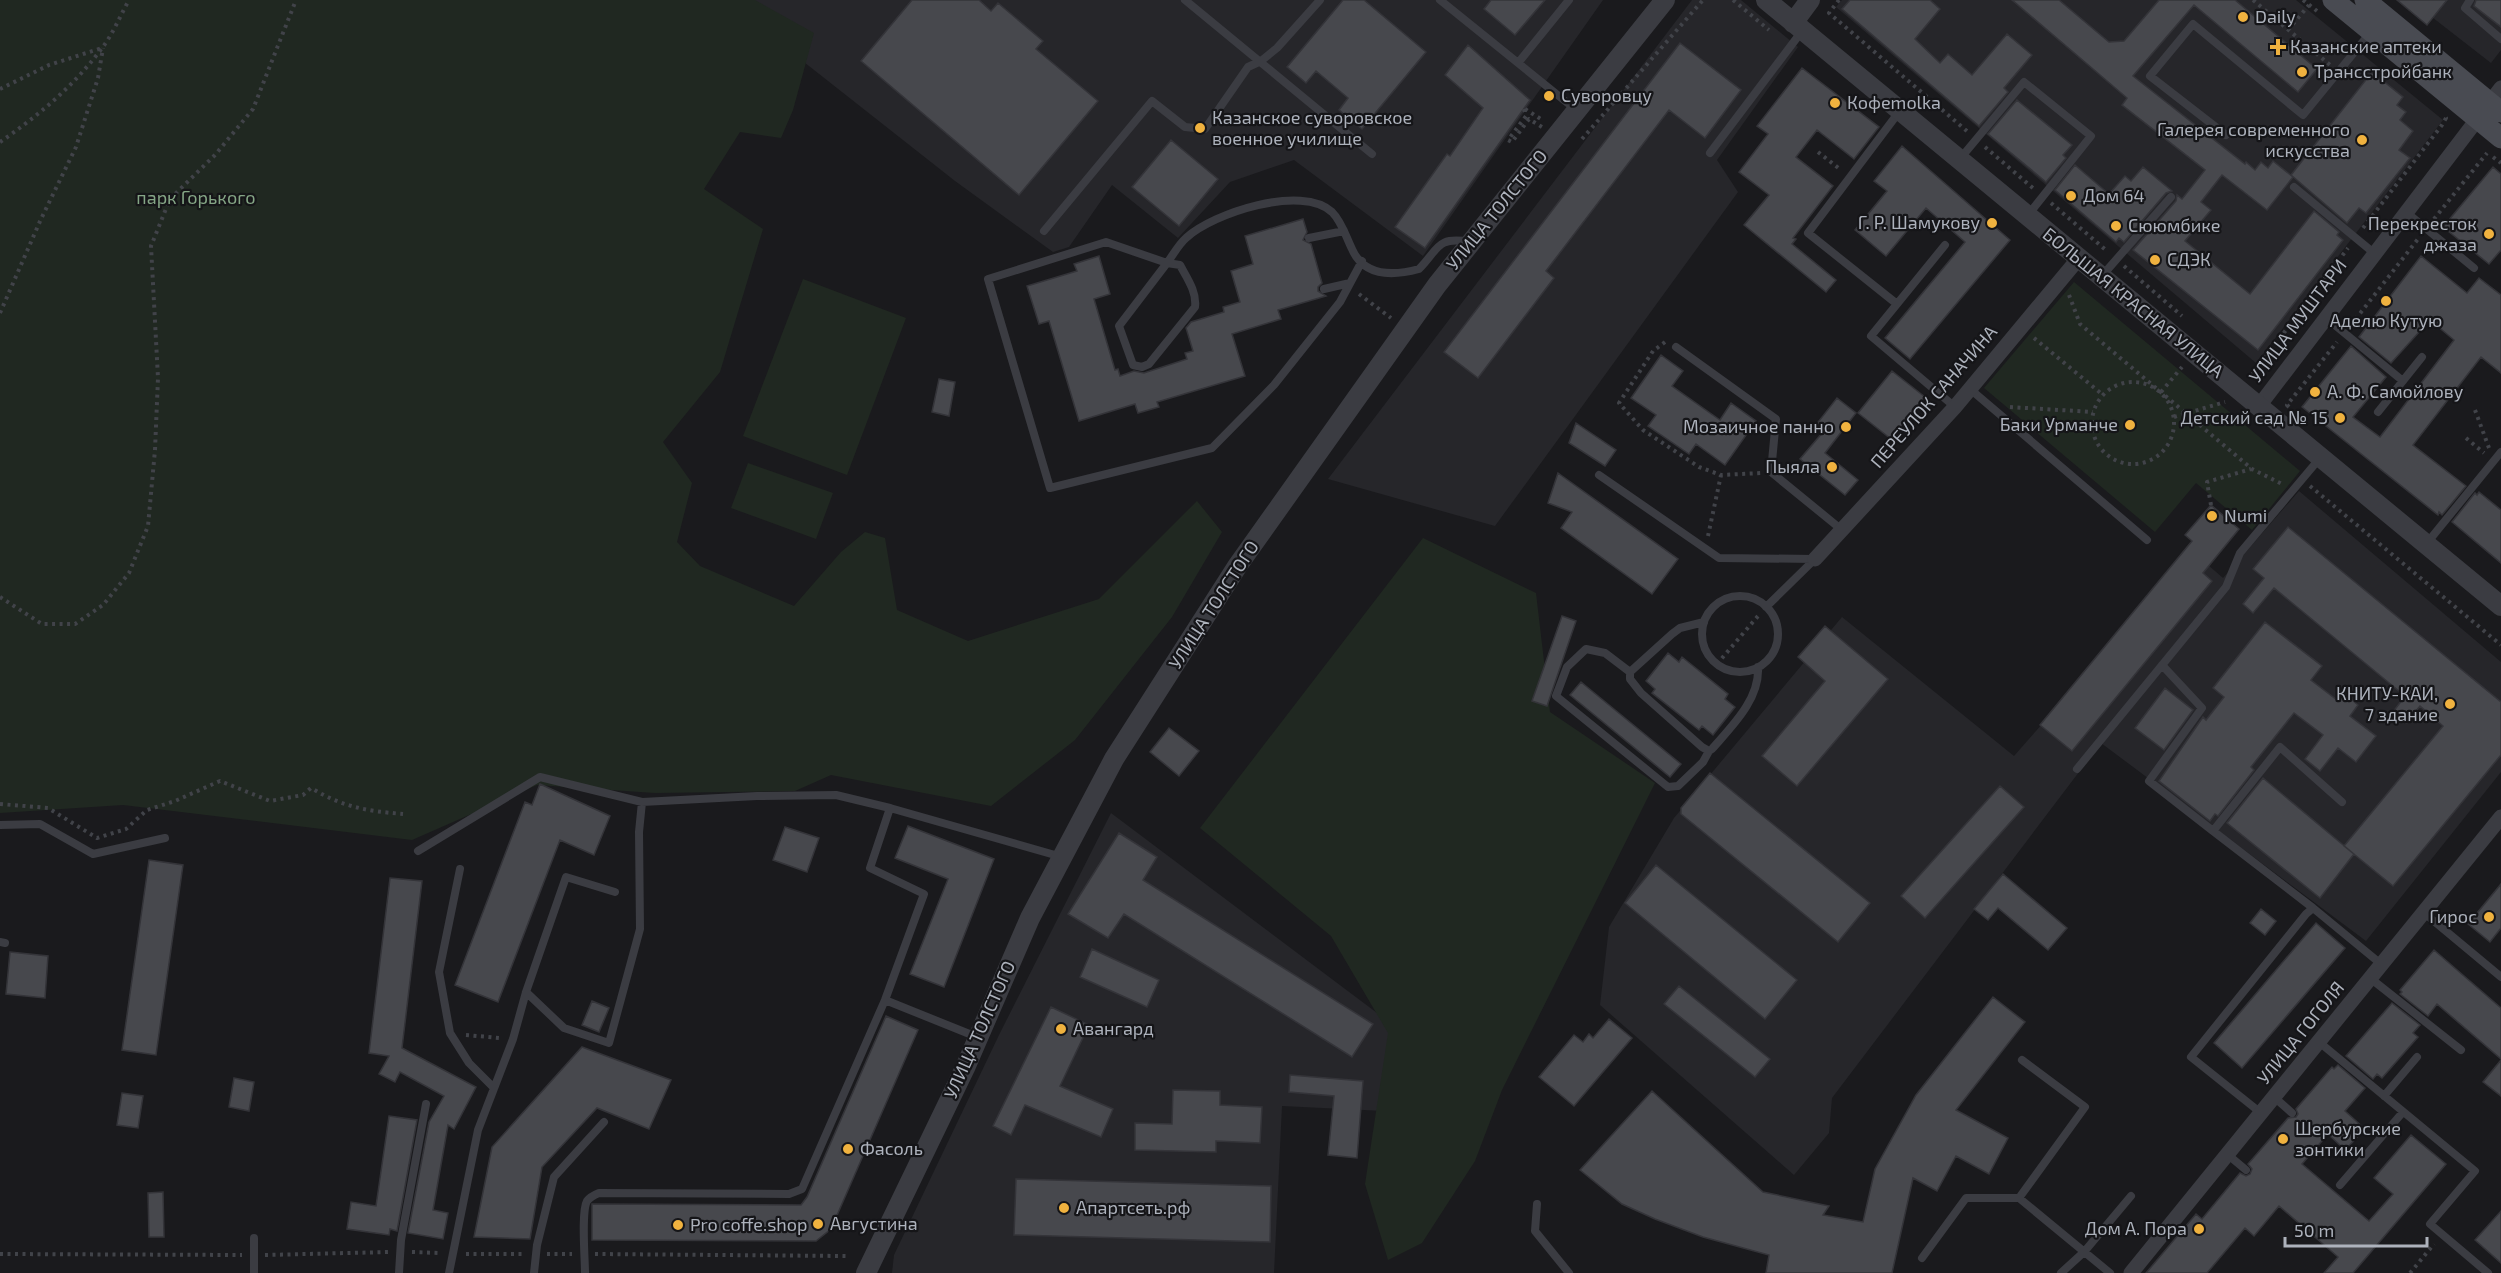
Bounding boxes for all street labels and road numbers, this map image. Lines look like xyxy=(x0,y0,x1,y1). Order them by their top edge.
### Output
street label: УЛИЦА ТОЛСТОГО xyxy=(1441,145,1551,274)
street label: БОЛЬШАЯ КРАСНАЯ УЛИЦА xyxy=(2039,222,2229,382)
street label: УЛИЦА МУШТАРИ xyxy=(2244,254,2351,386)
street label: ПЕРЕУЛОК САНАЧИНА xyxy=(1865,320,2002,472)
street label: УЛИЦА ТОЛСТОГО xyxy=(1163,536,1263,673)
street label: УЛИЦА ТОЛСТОГО xyxy=(939,957,1019,1102)
street label: УЛИЦА ГОГОЛЯ xyxy=(2252,977,2348,1088)

